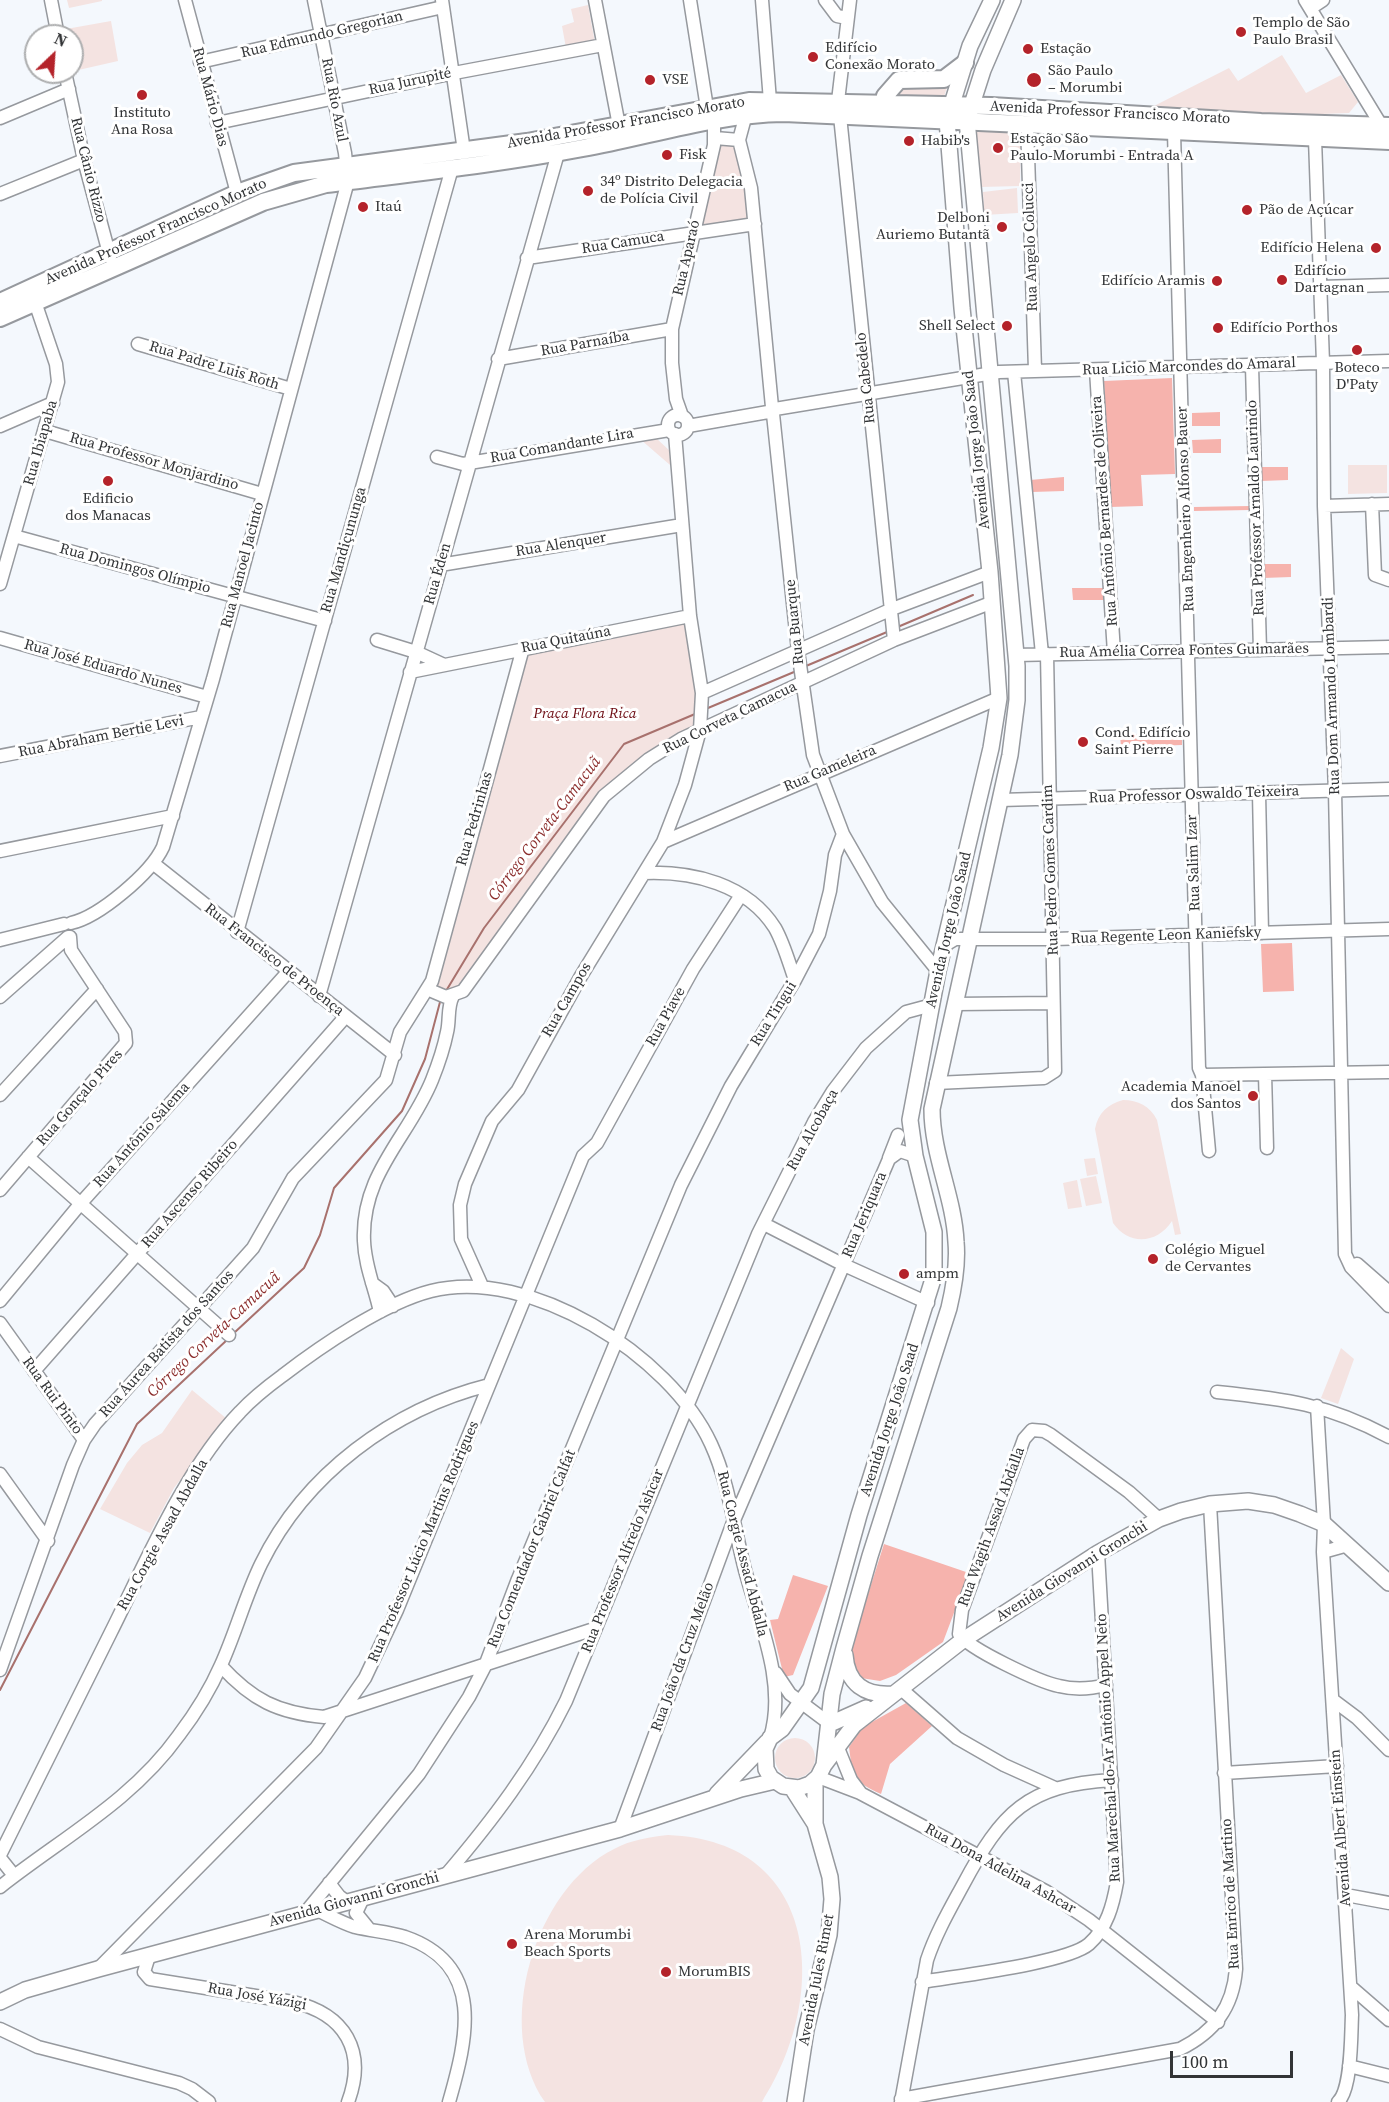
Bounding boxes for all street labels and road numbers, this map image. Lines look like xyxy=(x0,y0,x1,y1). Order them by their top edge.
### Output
street label: Rua Edmundo Gregorian xyxy=(239,8,405,62)
street label: Rua Mário Dias xyxy=(188,45,232,149)
street label: Rua Rio Azul xyxy=(317,56,351,144)
street label: Rua Jurupité xyxy=(367,64,453,100)
street label: Avenida Professor Francisco Morato xyxy=(506,93,746,153)
street label: Avenida Professor Francisco Morato xyxy=(989,98,1231,128)
street label: Rua Cânio Rizzo xyxy=(66,115,110,225)
street label: Avenida Professor Francisco Morato xyxy=(42,175,270,289)
street label: Rua Angelo Colucci xyxy=(1020,182,1042,312)
street label: Rua Aparaó xyxy=(670,218,704,298)
street label: Rua Camuca xyxy=(580,228,666,258)
street label: Rua Parnaíba xyxy=(539,327,631,361)
street label: Rua Cabedelo xyxy=(852,332,880,424)
street label: Rua Padre Luis Roth xyxy=(147,338,281,394)
street label: Rua Licio Marcondes do Amaral xyxy=(1082,354,1296,380)
street label: Avenida Jorge João Saad xyxy=(960,370,994,530)
street label: Rua Antônio Bernardes de Oliveira xyxy=(1088,395,1122,627)
street label: Rua Ibiapaba xyxy=(20,398,62,488)
street label: Rua Professor Arnaldo Laurindo xyxy=(1243,400,1269,616)
street label: Rua Engenheiro Alfonso Bauer xyxy=(1173,406,1199,612)
street label: Rua Comandante Lira xyxy=(489,425,635,467)
street label: Rua Professor Monjardino xyxy=(67,429,241,495)
street label: Rua Mandiçununga xyxy=(317,485,371,615)
street label: Rua Manoel Jacinto xyxy=(218,500,268,630)
street label: Rua Alenquer xyxy=(514,529,608,561)
street label: Rua Domingos Olímpio xyxy=(58,540,212,598)
street label: Rua Éden xyxy=(421,541,455,607)
street label: Rua Buarque xyxy=(782,578,808,666)
street label: Rua Dom Armando Lombardi xyxy=(1320,597,1344,795)
street label: Rua Quitaúna xyxy=(519,622,613,658)
street label: Rua José Eduardo Nunes xyxy=(22,636,184,698)
street label: Rua Amélia Correa Fontes Guimarães xyxy=(1059,640,1309,662)
street label: Rua Corveta Camacua xyxy=(660,678,800,758)
street label: Rua Abraham Bertie Levi xyxy=(17,712,185,762)
street label: Rua Gameleira xyxy=(781,741,879,797)
street label: Rua Pedrinhas xyxy=(453,770,497,868)
street label: Rua Professor Oswaldo Teixeira xyxy=(1088,782,1300,808)
street label: Rua Pedro Gomes Cardim xyxy=(1039,784,1063,956)
street label: Rua Salim Izar xyxy=(1183,814,1205,912)
street label: Avenida Jorge João Saad xyxy=(922,850,976,1010)
street label: Rua Francisco de Proença xyxy=(200,900,348,1020)
street label: Rua Regente Leon Kaniefsky xyxy=(1071,924,1261,948)
street label: Rua Campos xyxy=(538,959,596,1041)
street label: Rua Tingui xyxy=(747,978,801,1050)
street label: Rua Piave xyxy=(642,984,690,1050)
street label: Rua Gonçalo Pires xyxy=(33,1046,127,1150)
street label: Rua Antônio Salema xyxy=(90,1079,194,1191)
street label: Rua Alcobaça xyxy=(783,1086,843,1174)
street label: Rua Ascenso Ribeiro xyxy=(138,1136,242,1252)
street label: Rua Jeriquara xyxy=(839,1169,891,1261)
street label: Rua Áurea Batista dos Santos xyxy=(96,1267,238,1421)
street label: Avenida Jorge João Saad xyxy=(857,1341,923,1499)
street label: Rua Rui Pinto xyxy=(18,1354,86,1438)
street label: Rua Professor Lúcio Martins Rodrigues xyxy=(365,1419,483,1665)
street label: Rua Wagih Assad Abdalla xyxy=(955,1445,1029,1609)
street label: Rua Comendador Gabriel Calfat xyxy=(484,1447,580,1651)
street label: Rua Corgie Assad Abdalla xyxy=(114,1456,212,1614)
street label: Rua Professor Alfredo Ashcar xyxy=(578,1466,668,1656)
street label: Rua Corgie Assad Abdalla xyxy=(713,1469,771,1639)
street label: Avenida Giovanni Gronchi xyxy=(993,1518,1151,1626)
street label: Rua João da Cruz Melão xyxy=(648,1580,718,1734)
street label: Rua Marechal-do-Ar Antônio Appel Neto xyxy=(1093,1613,1125,1883)
street label: Avenida Albert Einstein xyxy=(1327,1749,1355,1907)
street label: Rua Enrico de Martino xyxy=(1218,1818,1244,1970)
street label: Rua Dona Adelina Ashcar xyxy=(921,1820,1079,1918)
street label: Avenida Giovanni Gronchi xyxy=(267,1869,441,1931)
street label: Avenida Jules Rimet xyxy=(795,1913,839,2047)
street label: Rua José Yázigi xyxy=(206,1979,308,2015)

